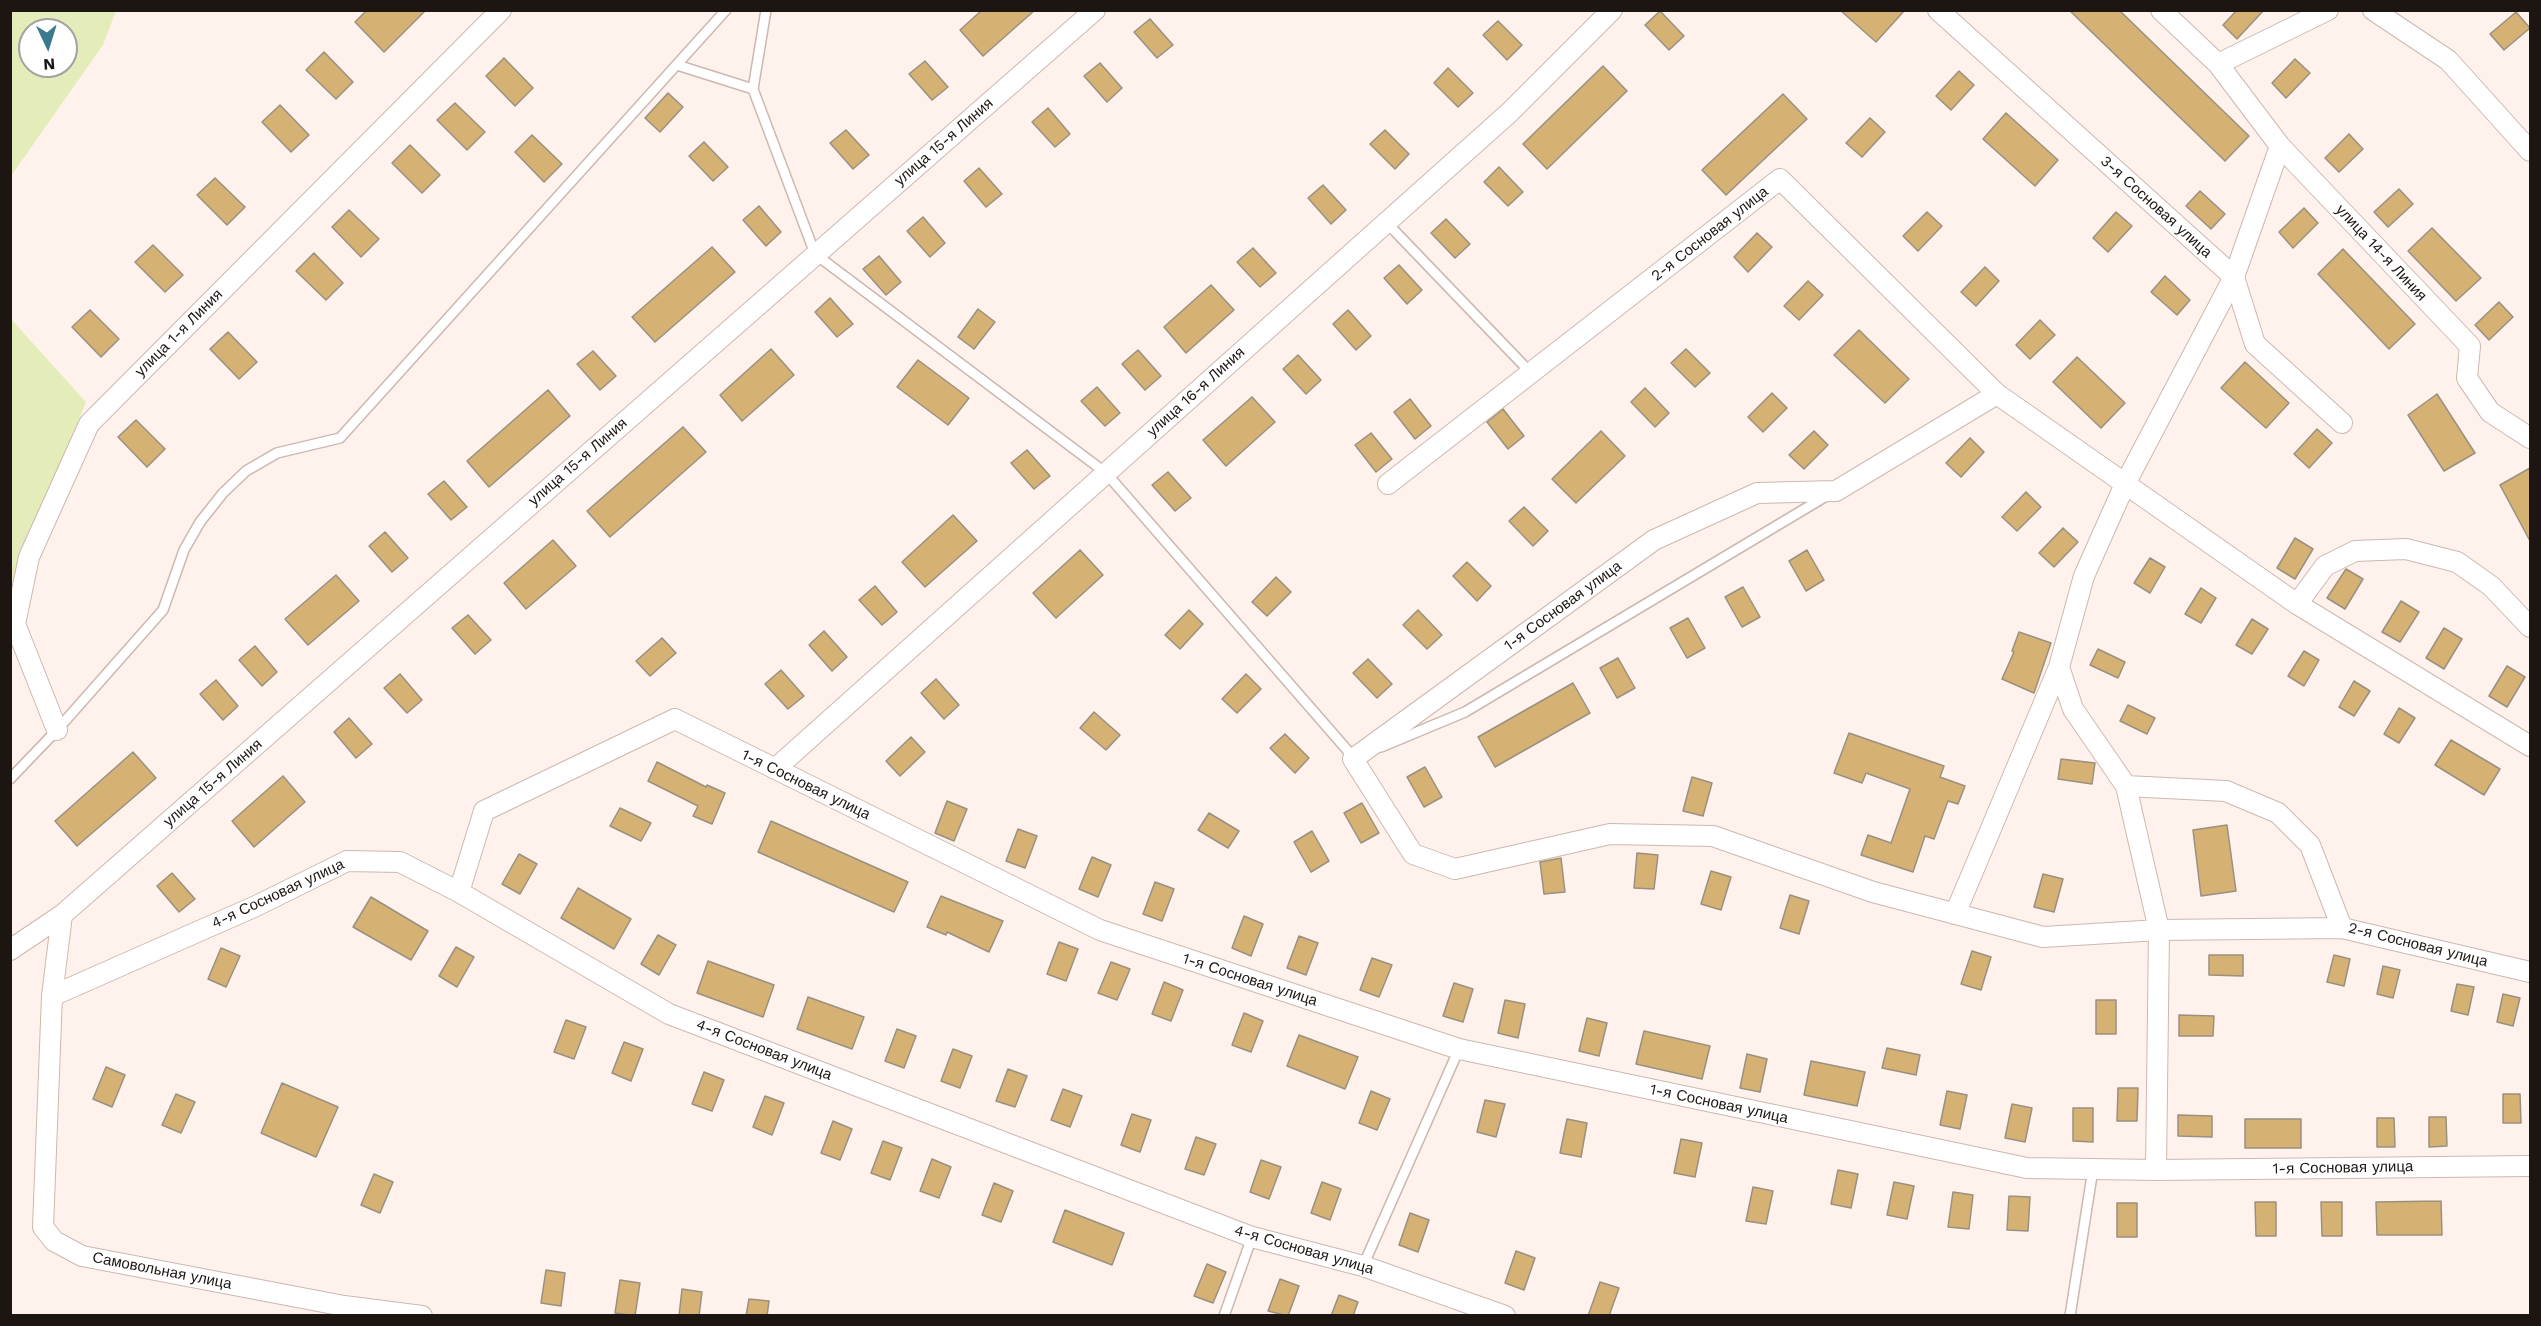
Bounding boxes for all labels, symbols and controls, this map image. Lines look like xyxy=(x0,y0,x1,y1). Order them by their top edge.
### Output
north arrow xyxy=(18,18,78,78)
text: N xyxy=(43,55,56,74)
street label: улица 15-я Линия xyxy=(891,94,997,190)
street label: 3-я Сосновая улица xyxy=(2097,152,2215,262)
street label: 2-я Сосновая улица xyxy=(1648,183,1772,285)
street label: улица 14-я Линия xyxy=(2332,201,2430,305)
street label: улица 1-я Линия xyxy=(132,286,226,380)
street label: улица 16-я Линия xyxy=(1143,343,1249,441)
street label: улица 15-я Линия xyxy=(525,414,631,510)
street label: 1-я Сосновая улица xyxy=(1501,557,1625,655)
street label: улица 15-я Линия xyxy=(160,735,266,831)
street label: 1-я Сосновая улица xyxy=(739,746,873,824)
street label: 4-я Сосновая улица xyxy=(209,855,347,933)
street label: 2-я Сосновая улица xyxy=(2346,919,2490,971)
street label: 1-я Сосновая улица xyxy=(1180,950,1320,1010)
street label: 4-я Сосновая улица xyxy=(694,1016,834,1084)
street label: 1-я Сосновая улица xyxy=(1648,1081,1790,1127)
street label: 1-я Сосновая улица xyxy=(2273,1158,2413,1178)
street label: 4-я Сосновая улица xyxy=(1232,1222,1376,1278)
street label: Самовольная улица xyxy=(91,1249,233,1293)

